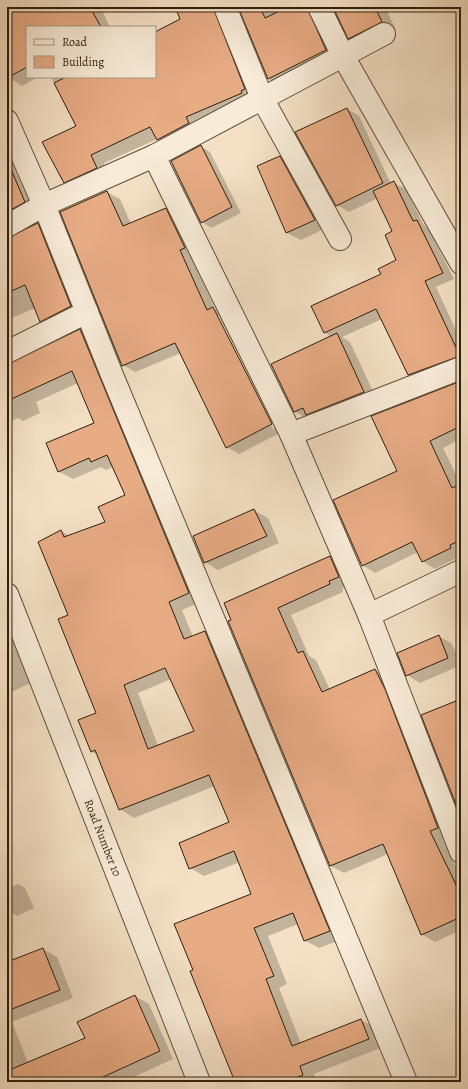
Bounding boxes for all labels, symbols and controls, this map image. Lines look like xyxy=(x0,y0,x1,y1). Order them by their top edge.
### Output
legend xyxy=(26,26,156,78)
text: Road xyxy=(62,34,88,50)
text: Building xyxy=(62,54,104,70)
street label: Road Number 10 xyxy=(81,797,125,879)

